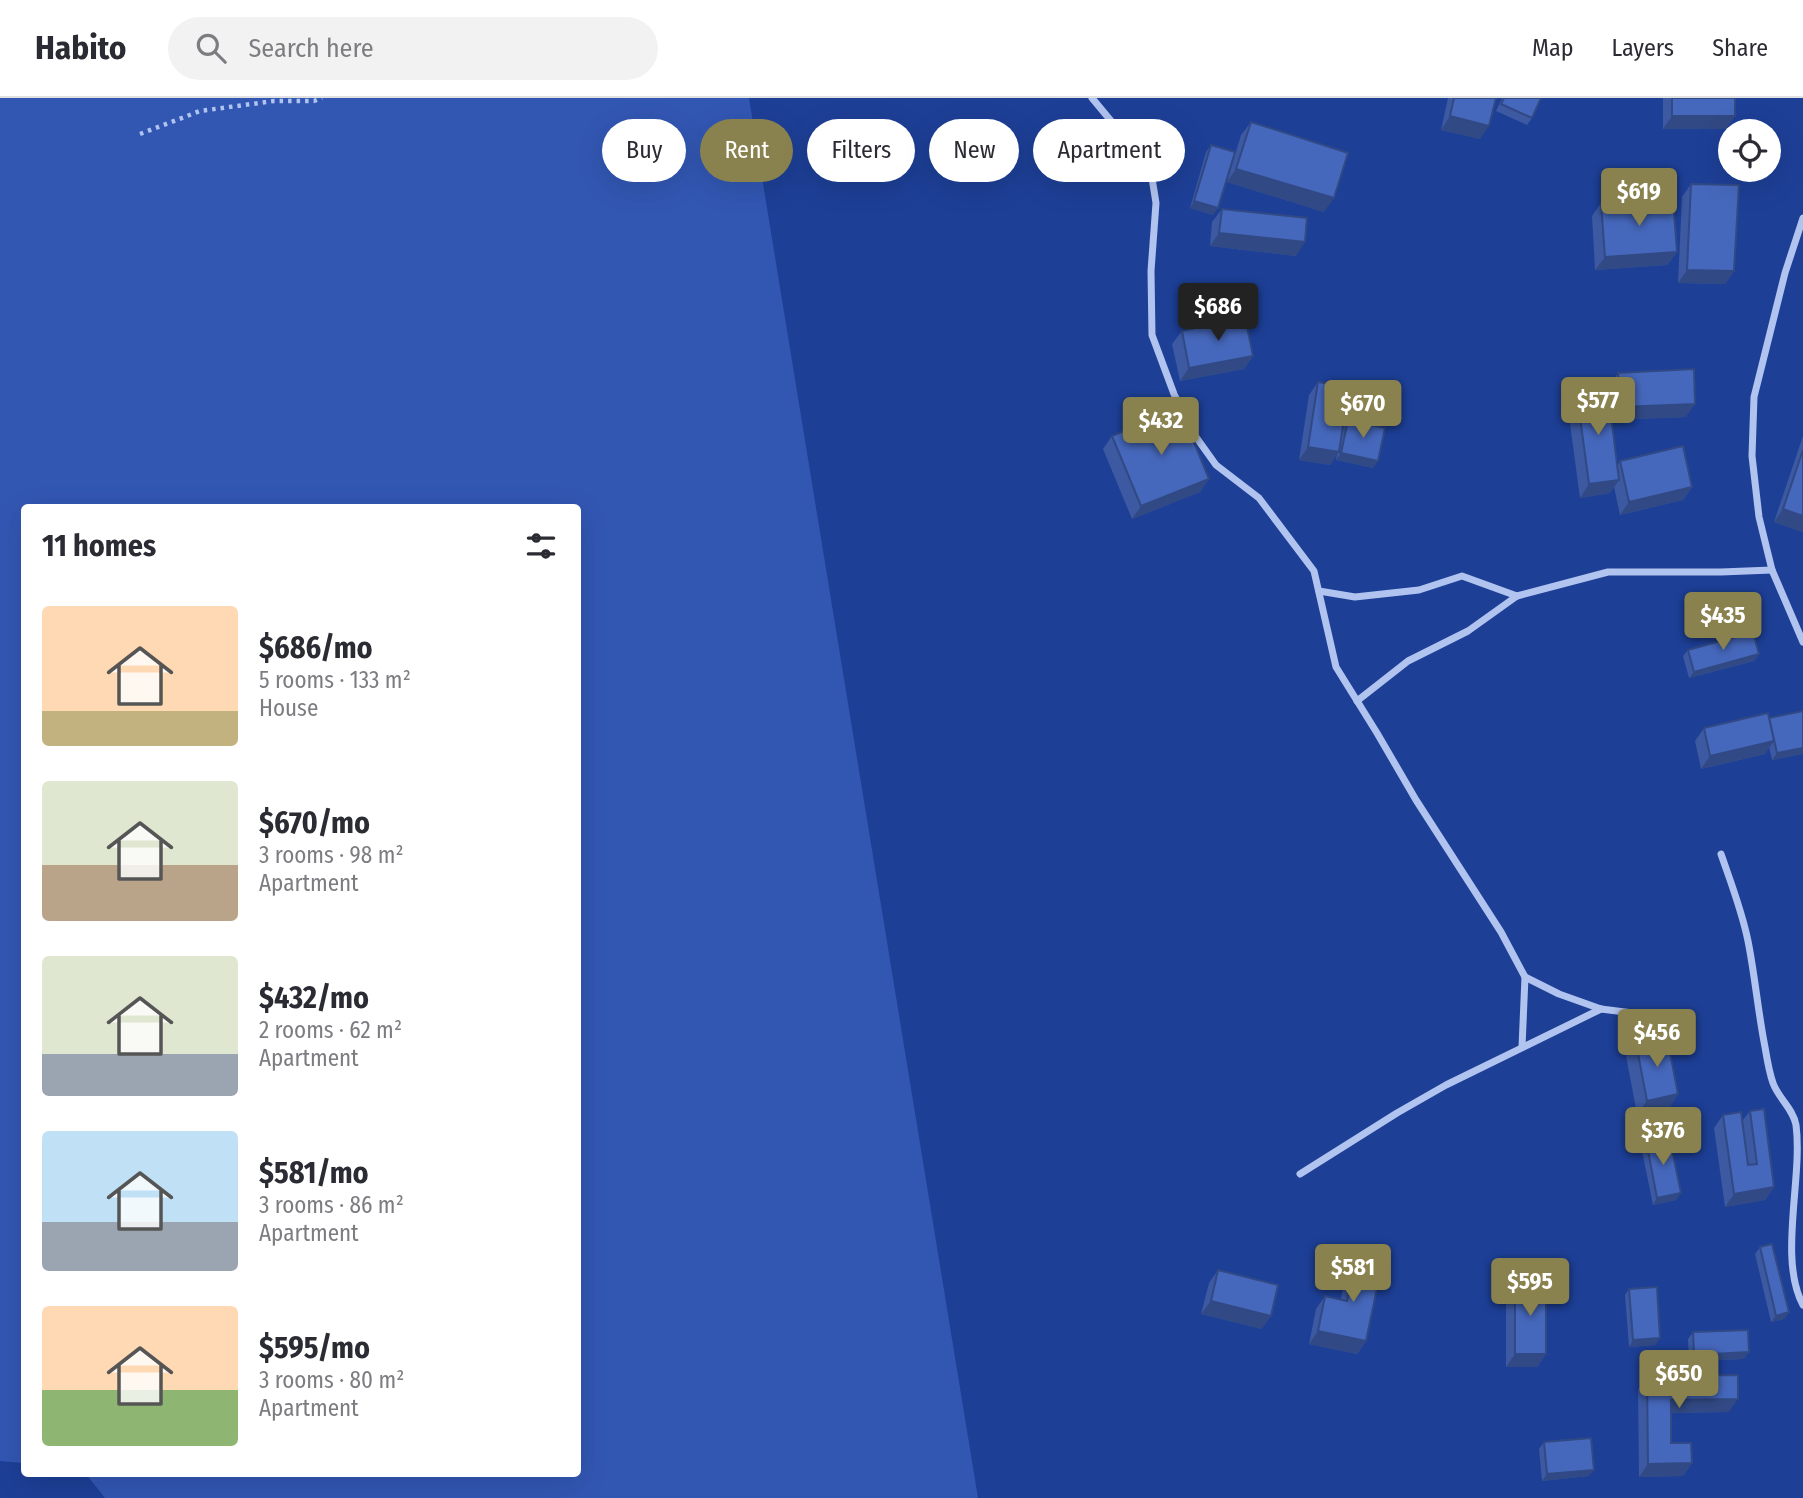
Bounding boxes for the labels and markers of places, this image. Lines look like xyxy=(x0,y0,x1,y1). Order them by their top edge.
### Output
pin: $619 xyxy=(1598,169,1680,228)
pin: $686 xyxy=(1177,284,1259,343)
pin: $577 xyxy=(1557,378,1639,437)
pin: $670 xyxy=(1322,380,1404,440)
pin: $432 xyxy=(1120,398,1202,457)
pin: $435 xyxy=(1682,592,1764,652)
pin: $456 xyxy=(1616,1010,1698,1069)
pin: $376 xyxy=(1622,1108,1704,1167)
pin: $581 xyxy=(1312,1244,1394,1304)
pin: $595 xyxy=(1489,1258,1571,1318)
pin: $650 xyxy=(1638,1350,1720,1410)

